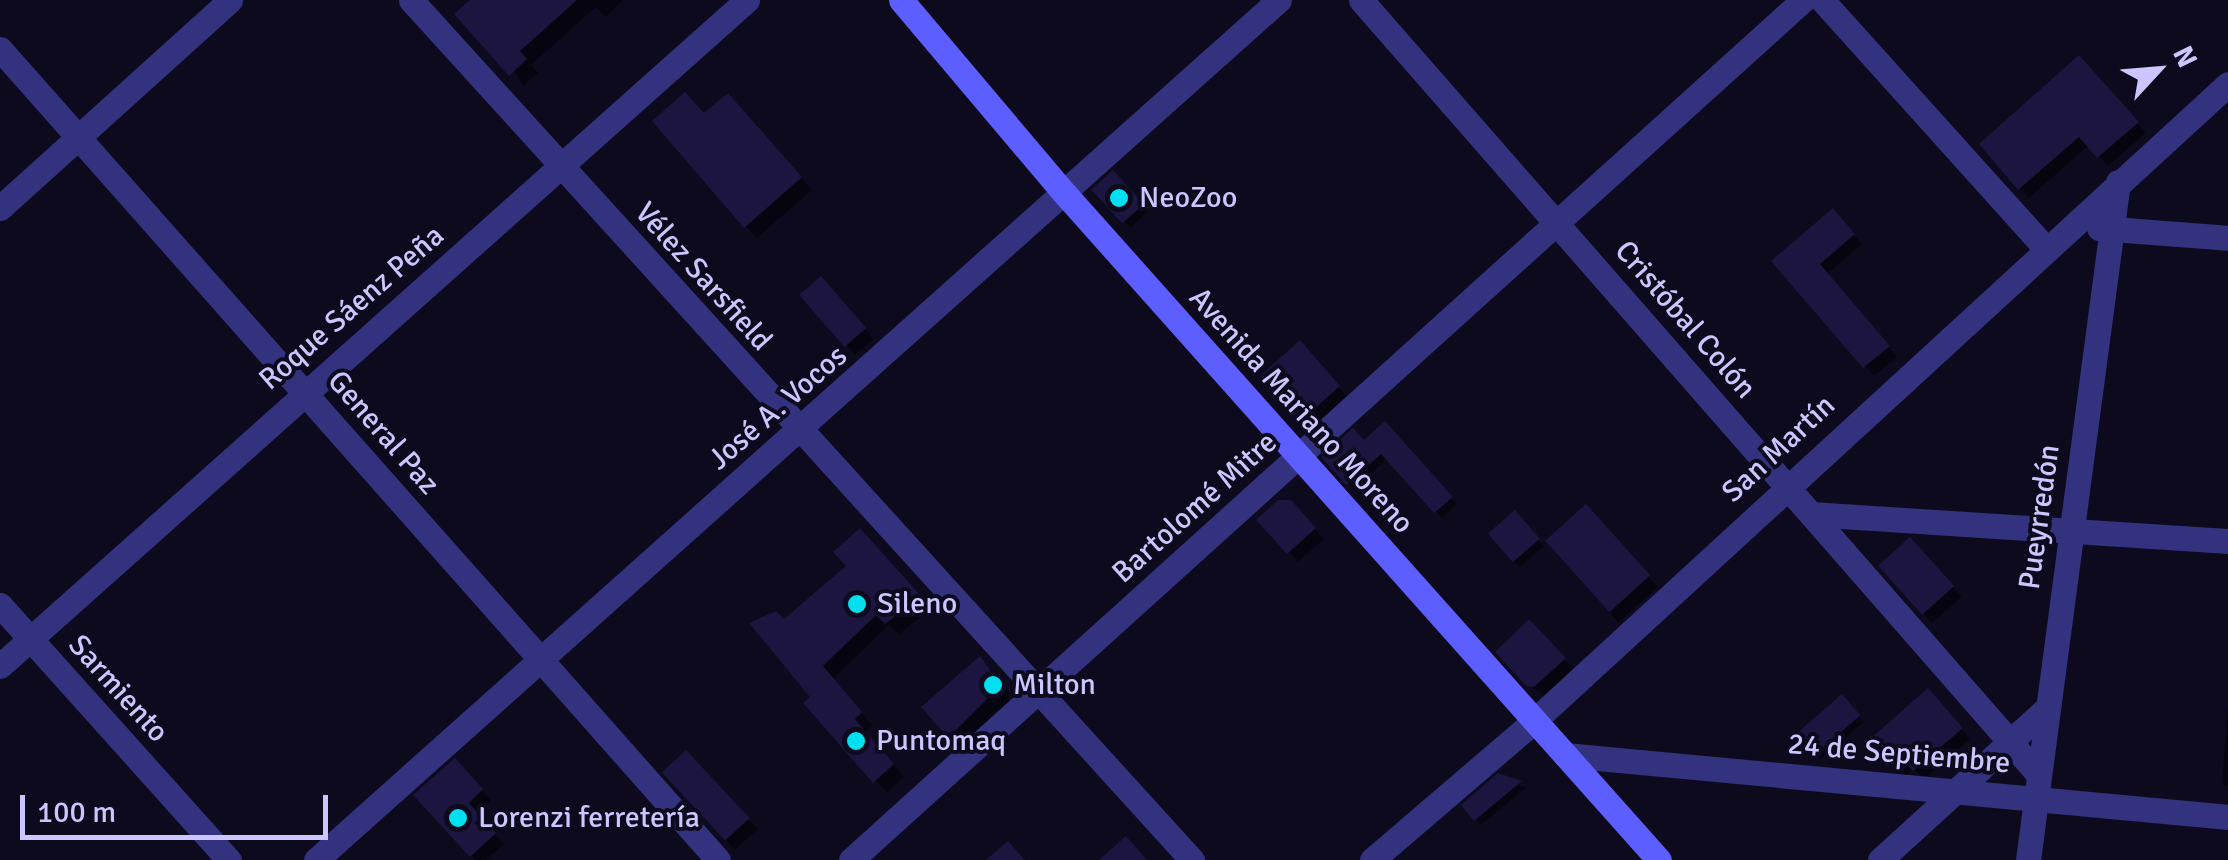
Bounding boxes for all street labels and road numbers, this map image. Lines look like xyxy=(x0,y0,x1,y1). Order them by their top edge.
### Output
street label: Vélez Sarsfield xyxy=(627,195,779,359)
street label: Roque Sáenz Peña xyxy=(252,218,452,398)
street label: Cristóbal Colón xyxy=(1607,234,1763,406)
street label: Avenida Mariano Moreno xyxy=(1181,281,1421,541)
street label: José A. Vocos xyxy=(701,338,855,478)
street label: General Paz xyxy=(320,364,446,502)
street label: San Martín xyxy=(1715,388,1843,510)
street label: Bartolomé Mitre xyxy=(1105,425,1285,591)
street label: Pueyrredón xyxy=(2012,442,2068,592)
street label: Sarmiento xyxy=(60,628,176,750)
street label: 24 de Septiembre xyxy=(1786,726,2012,782)

